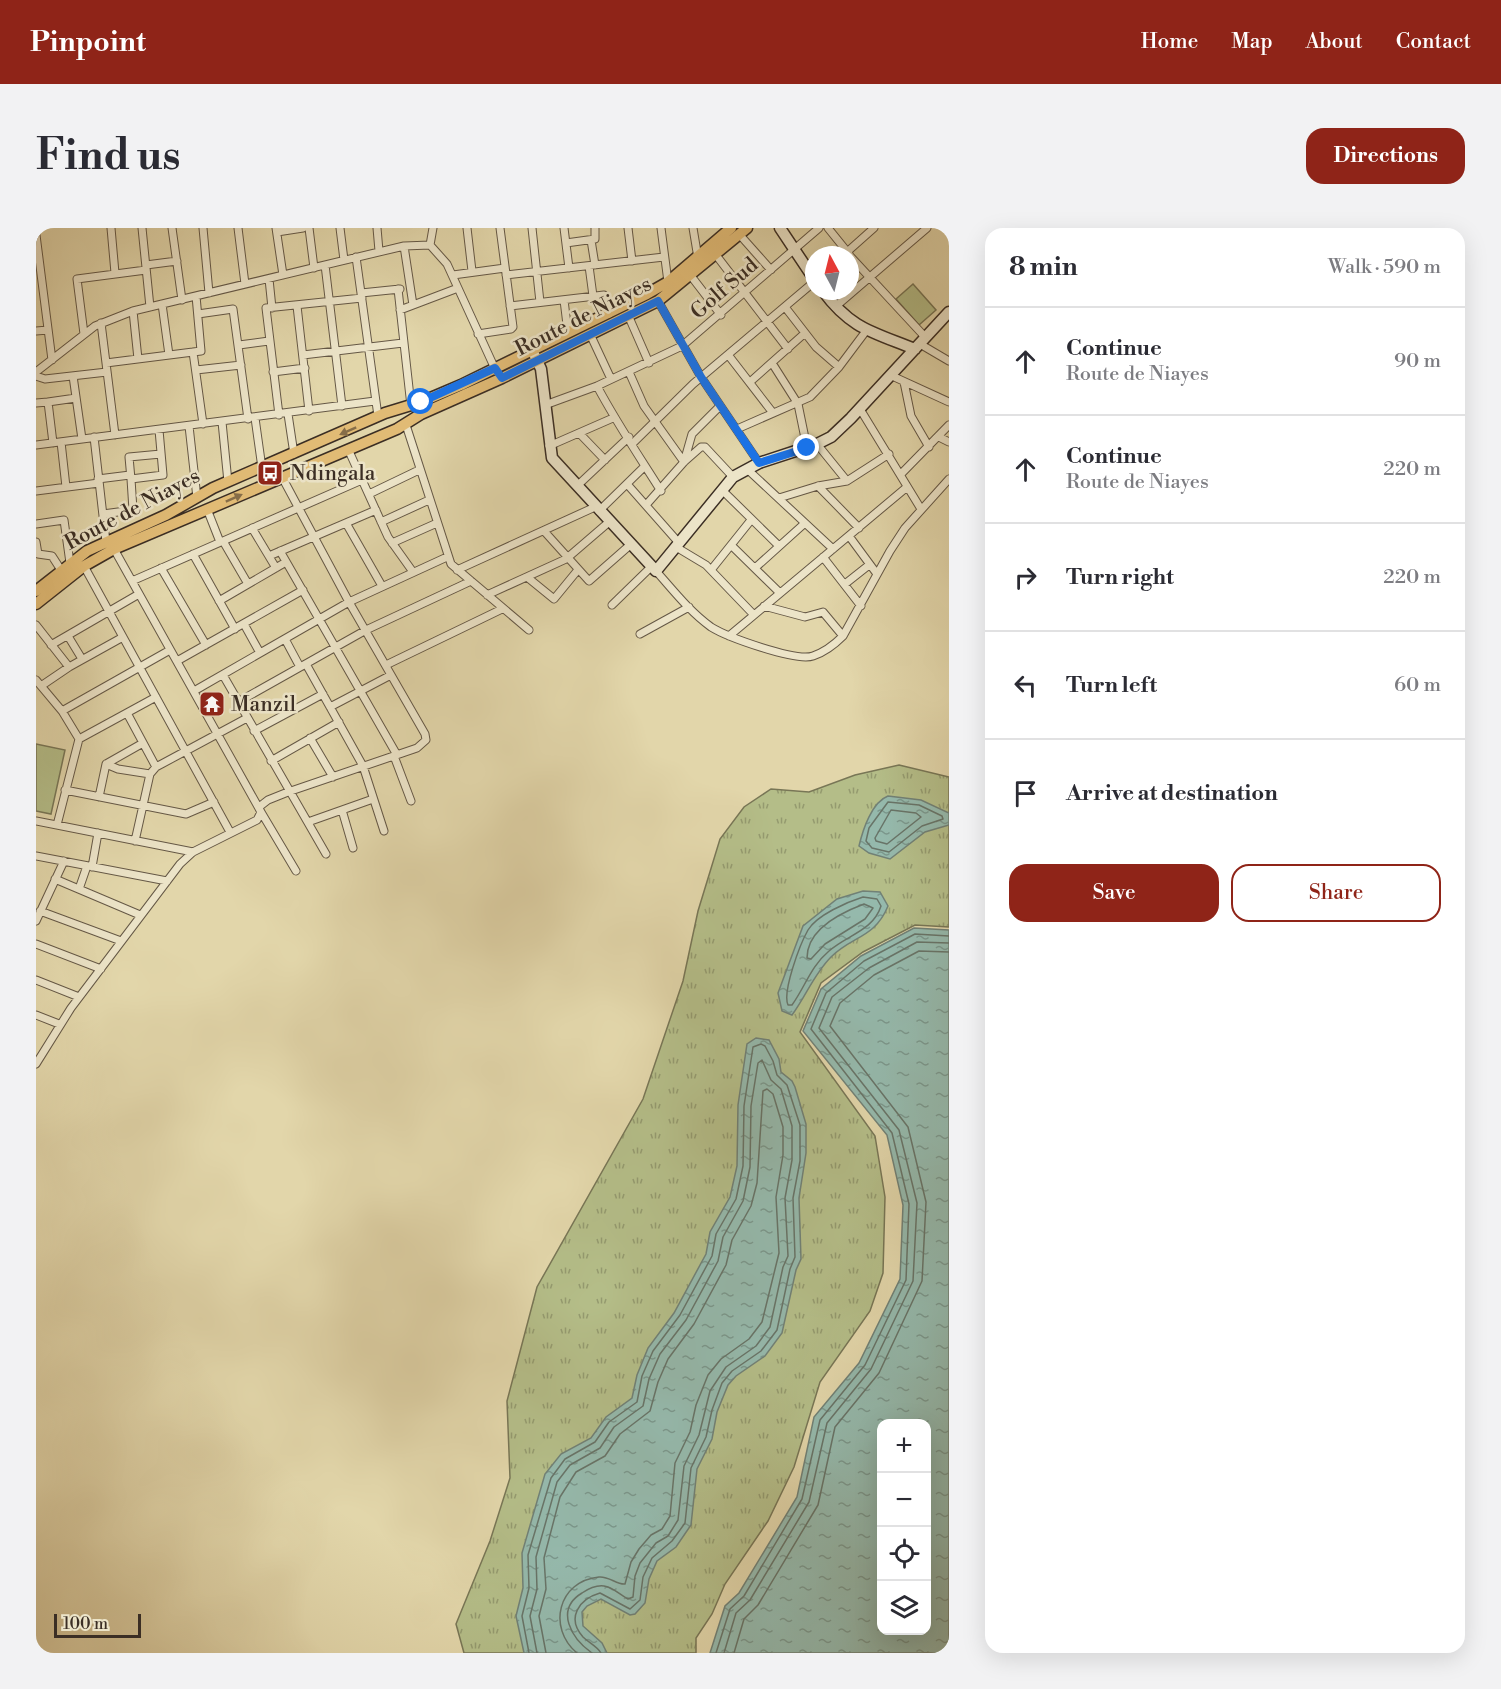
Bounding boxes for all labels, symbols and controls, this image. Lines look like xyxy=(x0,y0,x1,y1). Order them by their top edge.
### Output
text: Pinpoint xyxy=(30,25,146,60)
text: Home xyxy=(1141,29,1198,55)
text: Map xyxy=(1231,29,1273,55)
text: About xyxy=(1306,29,1363,55)
text: Contact xyxy=(1396,29,1471,55)
button: Directions xyxy=(1306,128,1465,184)
text: Find us xyxy=(36,130,180,183)
north arrow xyxy=(805,246,859,300)
text: 8 min xyxy=(1009,251,1078,283)
street label: Golf Sud xyxy=(685,252,764,325)
text: Walk · 590 m xyxy=(1328,255,1441,280)
street label: Route de Niayes xyxy=(511,271,656,362)
text: Continue xyxy=(1066,335,1162,362)
icon: ahead xyxy=(1009,345,1042,378)
text: 90 m xyxy=(1394,349,1441,374)
text: Route de Niayes xyxy=(1066,362,1209,387)
route start xyxy=(407,388,433,414)
one-way arrow xyxy=(339,426,357,436)
route end xyxy=(793,434,819,460)
text: Continue xyxy=(1066,443,1162,470)
icon: ahead xyxy=(1009,453,1042,486)
text: 220 m xyxy=(1383,457,1441,482)
bus stop icon: Ndingala xyxy=(255,458,285,488)
place label: Ndingala xyxy=(290,461,376,487)
street label: Route de Niayes xyxy=(60,463,205,557)
text: Route de Niayes xyxy=(1066,470,1209,495)
one-way arrow xyxy=(226,493,244,503)
icon: right xyxy=(1009,561,1042,594)
text: Turn right xyxy=(1066,564,1174,591)
text: 220 m xyxy=(1383,565,1441,590)
icon: left xyxy=(1009,669,1042,702)
text: Turn left xyxy=(1066,672,1157,699)
text: 60 m xyxy=(1394,673,1441,698)
temple icon: Manzil xyxy=(197,689,227,719)
place label: Manzil xyxy=(231,692,296,718)
icon: arrive xyxy=(1009,777,1042,810)
text: Arrive at destination xyxy=(1066,780,1278,807)
button: Save xyxy=(1009,864,1219,922)
button: Share xyxy=(1231,864,1441,922)
map controls xyxy=(877,1419,931,1635)
button: + xyxy=(877,1419,931,1473)
button: − xyxy=(877,1473,931,1527)
button: locate xyxy=(877,1527,931,1581)
button: layers xyxy=(877,1581,931,1635)
scale bar xyxy=(54,1611,141,1638)
text: 100 m xyxy=(63,1614,108,1634)

